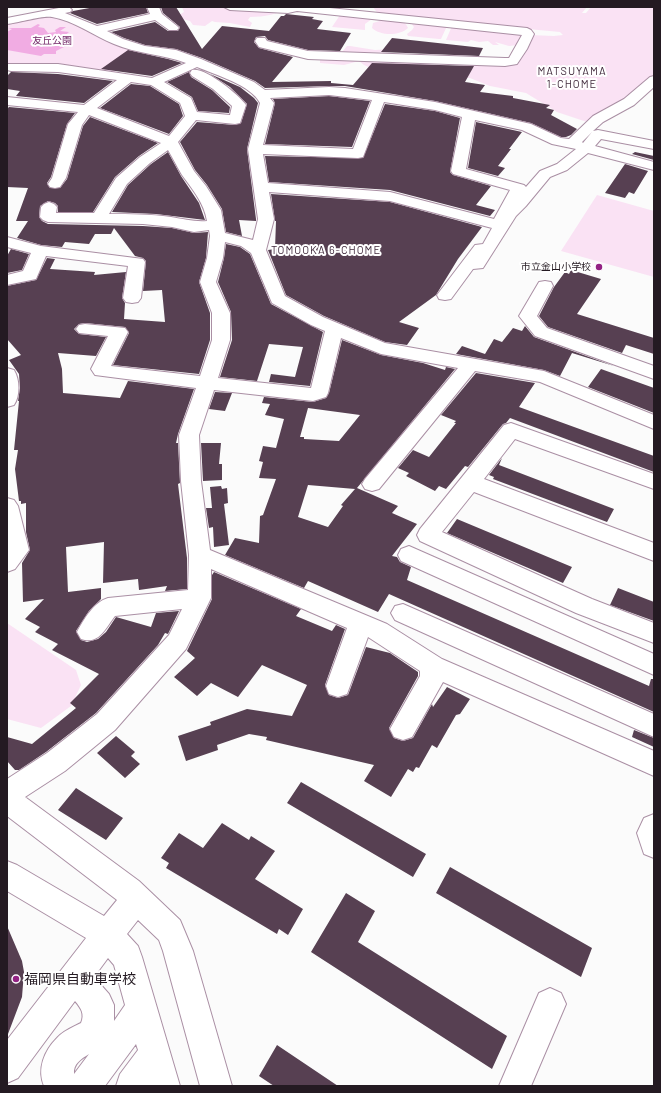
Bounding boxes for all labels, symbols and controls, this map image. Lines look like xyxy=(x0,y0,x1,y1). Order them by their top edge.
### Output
park label: 友丘公園 xyxy=(32,35,72,47)
district label: MATSUYAMA 1-CHOME xyxy=(537,64,607,90)
district label: TOMOOKA 6-CHOME xyxy=(271,243,381,257)
place label: 市立金山小学校 xyxy=(521,261,591,273)
marker: 市立金山小学校 xyxy=(594,262,604,272)
place label: 福岡県自動車学校 xyxy=(24,971,136,987)
marker: 福岡県自動車学校 xyxy=(11,974,21,984)

